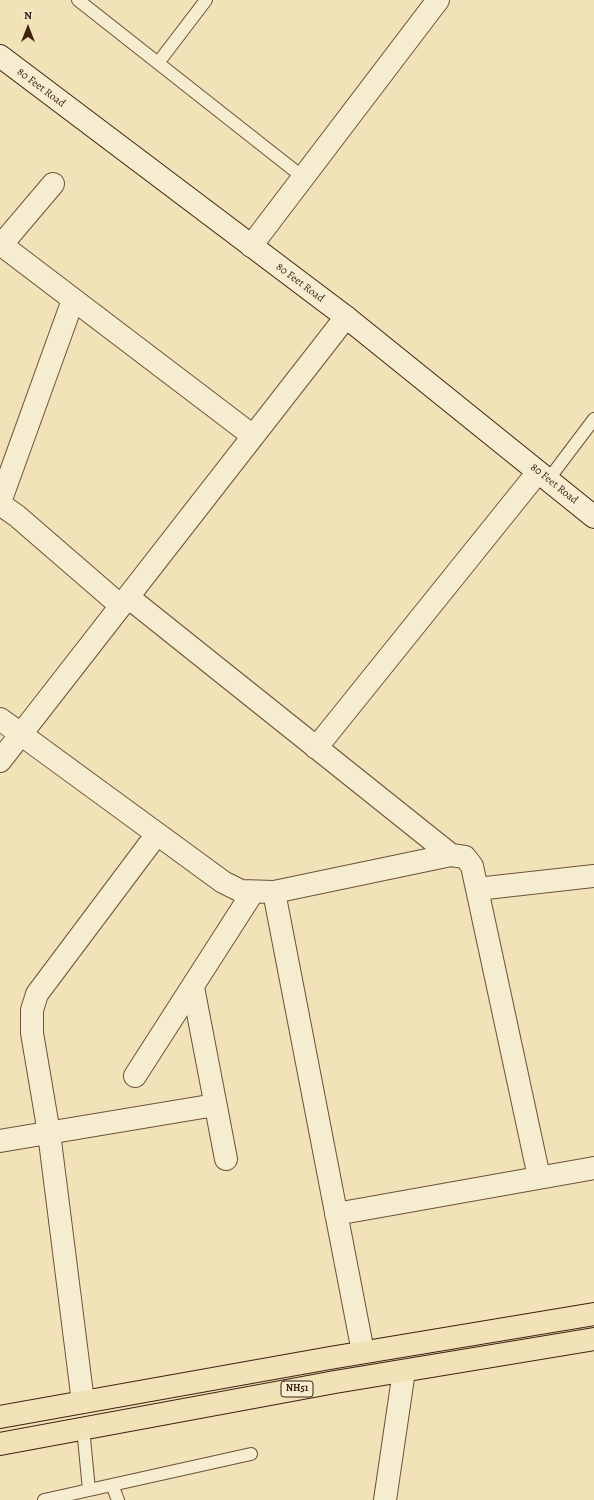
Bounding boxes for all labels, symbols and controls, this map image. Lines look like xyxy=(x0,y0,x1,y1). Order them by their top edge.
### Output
north arrow xyxy=(8,8,48,48)
text: N xyxy=(24,8,32,23)
street label: 80 Feet Road xyxy=(14,66,68,110)
street label: 80 Feet Road xyxy=(273,261,327,305)
street label: 80 Feet Road xyxy=(528,461,580,507)
road number: NH51 xyxy=(281,1381,313,1397)

